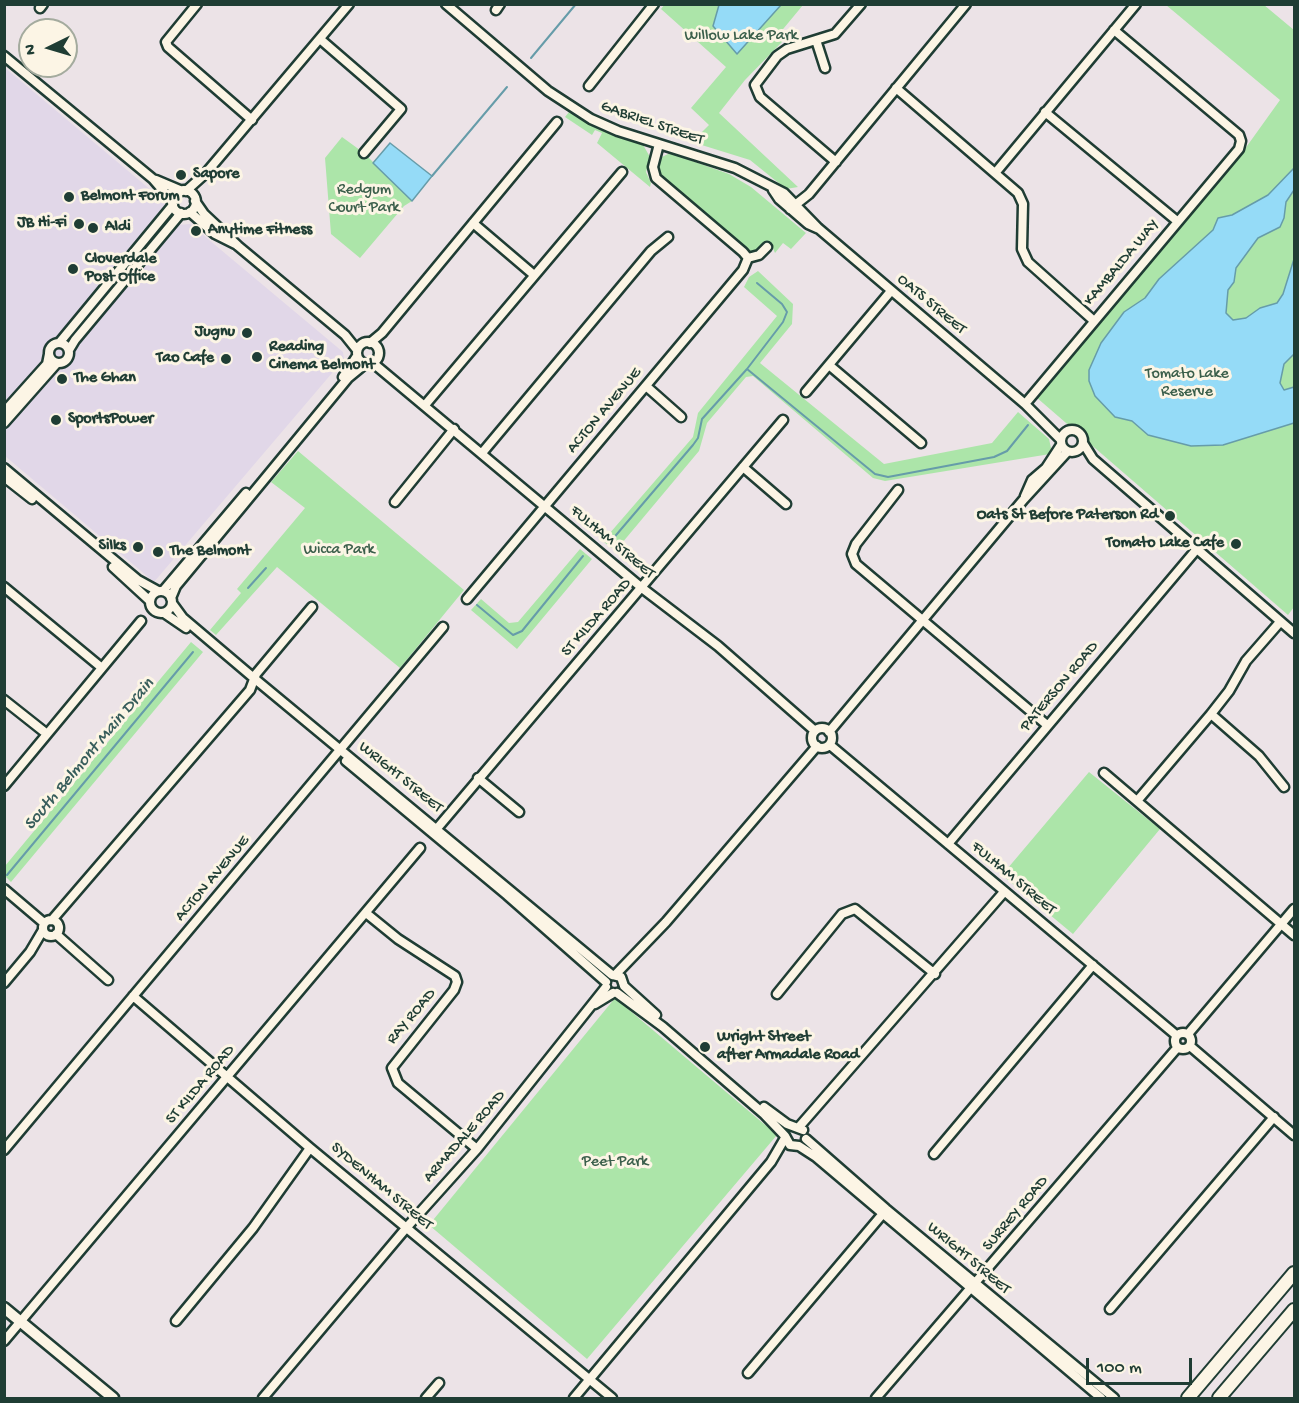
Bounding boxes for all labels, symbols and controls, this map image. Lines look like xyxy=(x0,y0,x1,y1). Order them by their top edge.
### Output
north arrow xyxy=(18,18,78,78)
park label: Willow Lake Park xyxy=(684,27,798,47)
text: N xyxy=(22,43,41,55)
street label: GABRIEL STREET xyxy=(598,97,706,151)
place label: Sapore xyxy=(193,165,239,185)
marker: Sapore xyxy=(174,168,188,182)
park label: Redgum Court Park xyxy=(329,181,399,219)
place label: Belmont Forum xyxy=(81,187,180,207)
marker: Belmont Forum xyxy=(62,190,76,204)
place label: JB Hi-Fi xyxy=(17,214,67,234)
street label: KAMBALDA WAY xyxy=(1080,216,1164,310)
marker: JB Hi-Fi xyxy=(72,217,86,231)
place label: Aldi xyxy=(105,218,131,238)
marker: Aldi xyxy=(86,221,100,235)
place label: Anytime Fitness xyxy=(208,221,312,241)
marker: Anytime Fitness xyxy=(189,224,203,238)
place label: Cloverdale Post Office xyxy=(85,250,157,288)
marker: Cloverdale Post Office xyxy=(66,262,80,276)
street label: OATS STREET xyxy=(892,270,970,340)
place label: Jugnu xyxy=(195,323,235,343)
marker: Jugnu xyxy=(240,326,254,340)
place label: Reading Cinema Belmont xyxy=(269,338,375,376)
place label: Tao Cafe xyxy=(156,349,214,369)
marker: Reading Cinema Belmont xyxy=(250,350,264,364)
marker: Tao Cafe xyxy=(219,352,233,366)
street label: ACTON AVENUE xyxy=(564,364,646,458)
park label: Tomato Lake Reserve xyxy=(1145,365,1229,403)
place label: The Ghan xyxy=(74,369,136,389)
marker: The Ghan xyxy=(55,372,69,386)
place label: SportsPower xyxy=(68,410,153,430)
marker: SportsPower xyxy=(49,413,63,427)
street label: FULHAM STREET xyxy=(566,502,658,584)
place label: Oats St Before Paterson Rd xyxy=(977,506,1158,526)
marker: Oats St Before Paterson Rd xyxy=(1163,509,1177,523)
place label: Tomato Lake Cafe xyxy=(1106,534,1224,554)
place label: Silks xyxy=(99,537,126,557)
marker: Tomato Lake Cafe xyxy=(1229,537,1243,551)
marker: Silks xyxy=(131,540,145,554)
park label: Wicca Park xyxy=(303,541,375,561)
place label: The Belmont xyxy=(170,542,251,562)
marker: The Belmont xyxy=(151,545,165,559)
street label: ST KILDA ROAD xyxy=(558,575,636,661)
street label: PATERSON ROAD xyxy=(1017,638,1103,736)
water label: South Belmont Main Drain xyxy=(20,675,160,835)
street label: WRIGHT STREET xyxy=(354,738,446,818)
street label: ACTON AVENUE xyxy=(172,832,254,926)
street label: FULHAM STREET xyxy=(967,838,1059,920)
street label: RAY ROAD xyxy=(383,985,441,1049)
place label: Wright Street after Armadale Road xyxy=(717,1028,859,1066)
marker: Wright Street after Armadale Road xyxy=(698,1040,712,1054)
street label: ST KILDA ROAD xyxy=(162,1042,240,1128)
street label: ARMADALE ROAD xyxy=(420,1087,510,1187)
street label: SYDENHAM STREET xyxy=(326,1139,436,1235)
park label: Peet Park xyxy=(582,1153,648,1173)
street label: SURREY ROAD xyxy=(979,1172,1053,1256)
street label: WRIGHT STREET xyxy=(922,1219,1014,1299)
scale bar xyxy=(1089,1346,1196,1384)
text: 100 m xyxy=(1097,1358,1142,1379)

